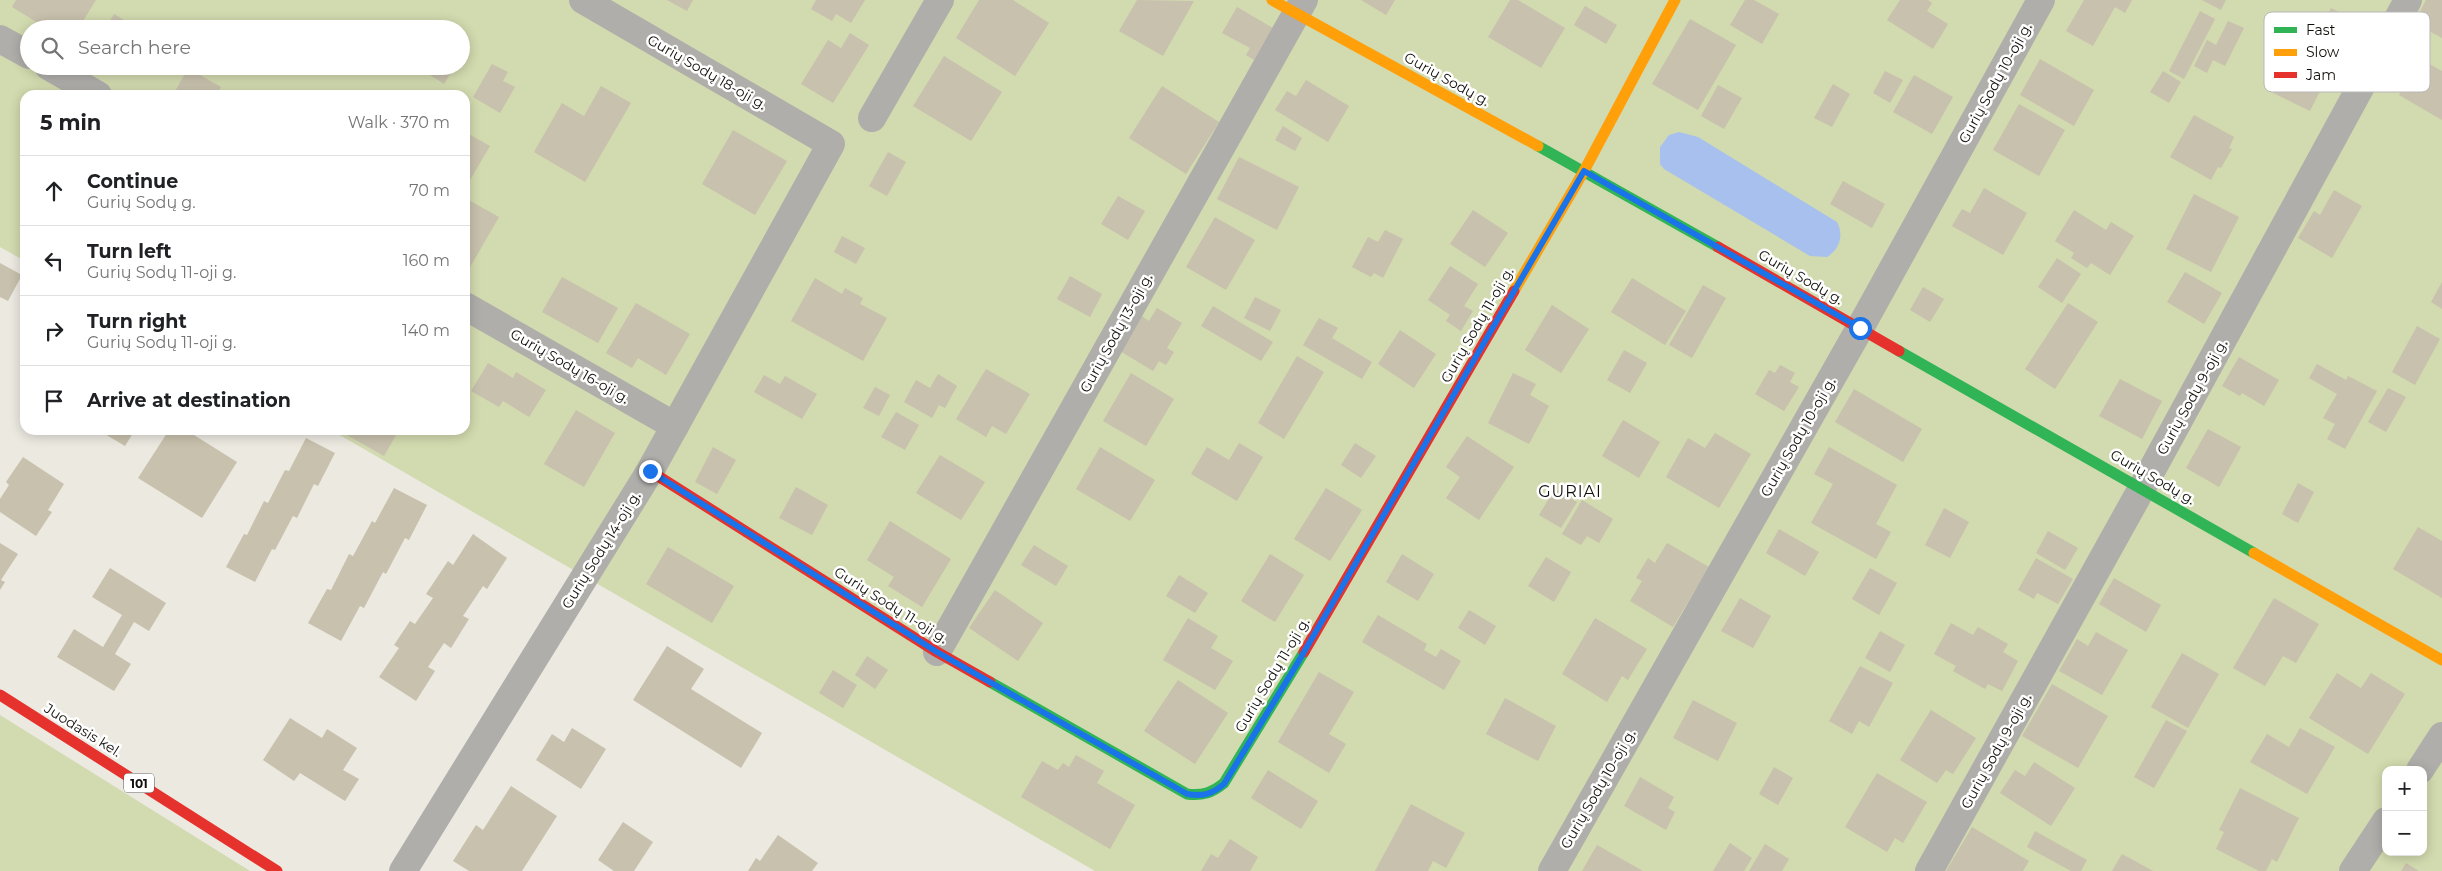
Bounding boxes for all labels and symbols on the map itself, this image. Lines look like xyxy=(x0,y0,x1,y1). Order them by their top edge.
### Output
legend xyxy=(2264,12,2430,92)
street label: Gurių Sodų 10-oji g. xyxy=(1954,20,2036,146)
text: Fast xyxy=(2306,21,2336,39)
street label: Gurių Sodų 18-oji g. xyxy=(644,31,770,113)
text: Slow xyxy=(2306,43,2340,61)
street label: Gurių Sodų g. xyxy=(1401,48,1493,110)
text: Jam xyxy=(2305,66,2336,84)
street label: Gurių Sodų g. xyxy=(1755,245,1847,309)
street label: Gurių Sodų 11-oji g. xyxy=(1437,264,1517,386)
street label: Gurių Sodų 13-oji g. xyxy=(1076,270,1156,396)
route start xyxy=(1849,317,1872,340)
street label: Gurių Sodų 16-oji g. xyxy=(507,325,633,407)
street label: Gurių Sodų 9-oji g. xyxy=(2153,336,2231,458)
street label: Gurių Sodų 10-oji g. xyxy=(1756,374,1840,500)
street label: Gurių Sodų g. xyxy=(2107,445,2199,509)
route end xyxy=(639,460,662,483)
district label: GURIAI xyxy=(1538,482,1602,501)
street label: Gurių Sodų 14-oji g. xyxy=(558,488,644,612)
street label: Gurių Sodų 11-oji g. xyxy=(831,563,951,647)
street label: Gurių Sodų 11-oji g. xyxy=(1231,614,1313,736)
street label: Gurių Sodų 9-oji g. xyxy=(1957,690,2035,812)
street label: Juodasis kel. xyxy=(40,699,125,761)
street label: Gurių Sodų 10-oji g. xyxy=(1556,726,1640,852)
road number: 101 xyxy=(124,774,154,792)

